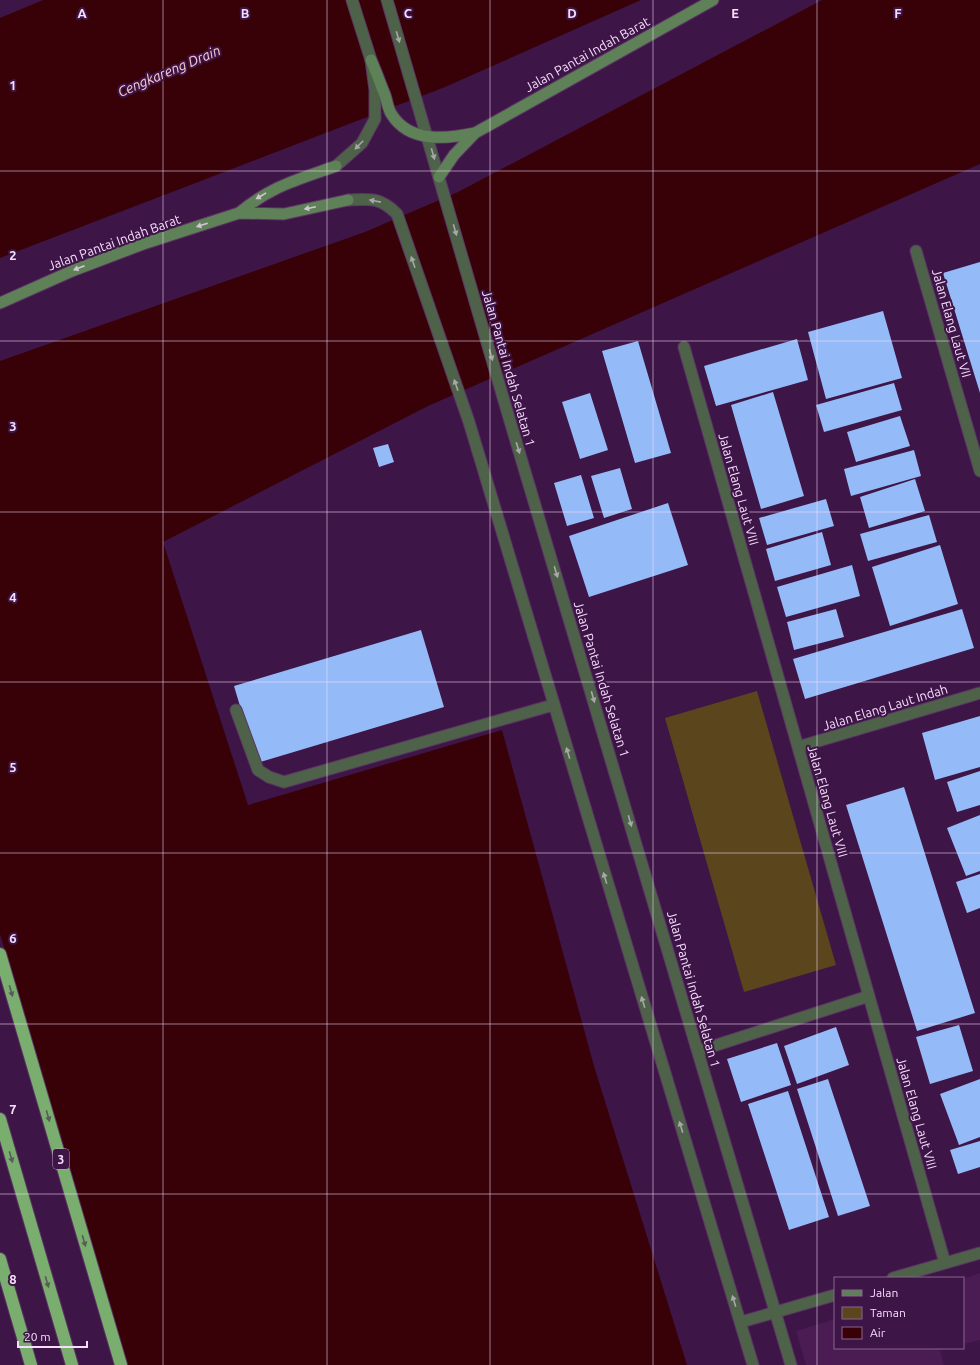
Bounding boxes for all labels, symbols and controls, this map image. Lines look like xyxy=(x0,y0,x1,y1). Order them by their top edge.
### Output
text: A xyxy=(77,6,87,20)
text: B xyxy=(241,6,250,20)
text: C xyxy=(404,6,413,20)
text: D xyxy=(567,6,577,20)
text: E xyxy=(731,6,739,20)
text: F xyxy=(894,6,902,20)
street label: Jalan Pantai Indah Barat xyxy=(522,14,652,94)
one-way arrow xyxy=(395,32,401,44)
water label: Cengkareng Drain xyxy=(115,42,223,100)
text: 1 xyxy=(9,78,17,92)
one-way arrow xyxy=(354,140,364,150)
one-way arrow xyxy=(430,147,436,160)
one-way arrow xyxy=(255,193,267,200)
one-way arrow xyxy=(368,197,381,203)
one-way arrow xyxy=(304,206,316,212)
street label: Jalan Pantai Indah Barat xyxy=(46,211,182,273)
one-way arrow xyxy=(196,222,208,228)
one-way arrow xyxy=(452,224,458,236)
text: 2 xyxy=(9,248,17,262)
one-way arrow xyxy=(410,256,416,268)
one-way arrow xyxy=(73,265,85,271)
street label: Jalan Elang Laut VII xyxy=(930,267,974,379)
street label: Jalan Pantai Indah Selatan 1 xyxy=(480,288,538,448)
one-way arrow xyxy=(488,349,494,361)
one-way arrow xyxy=(453,379,459,391)
text: 3 xyxy=(9,419,17,433)
street label: Jalan Elang Laut VIII xyxy=(716,431,762,547)
one-way arrow xyxy=(515,442,521,454)
one-way arrow xyxy=(553,567,559,579)
text: 4 xyxy=(9,590,17,604)
street label: Jalan Pantai Indah Selatan 1 xyxy=(572,599,632,759)
street label: Jalan Elang Laut Indah xyxy=(821,681,949,733)
one-way arrow xyxy=(590,691,596,703)
street label: Jalan Elang Laut VIII xyxy=(805,743,851,859)
one-way arrow xyxy=(565,747,571,759)
text: 5 xyxy=(9,760,17,774)
one-way arrow xyxy=(627,816,633,828)
one-way arrow xyxy=(602,872,608,884)
street label: Jalan Pantai Indah Selatan 1 xyxy=(665,909,723,1069)
text: 6 xyxy=(9,931,17,945)
one-way arrow xyxy=(8,986,14,998)
one-way arrow xyxy=(640,996,646,1008)
street label: Jalan Elang Laut VIII xyxy=(894,1055,940,1171)
text: 7 xyxy=(9,1102,17,1116)
one-way arrow xyxy=(45,1110,51,1122)
one-way arrow xyxy=(678,1121,684,1133)
road number: 3 xyxy=(53,1149,69,1169)
one-way arrow xyxy=(8,1151,14,1163)
one-way arrow xyxy=(81,1235,87,1247)
text: 8 xyxy=(9,1272,17,1286)
one-way arrow xyxy=(44,1276,50,1288)
legend xyxy=(834,1277,964,1349)
text: Jalan xyxy=(870,1286,898,1299)
one-way arrow xyxy=(731,1294,737,1306)
text: Taman xyxy=(870,1306,906,1319)
scale bar xyxy=(18,1323,87,1349)
text: Air xyxy=(870,1326,886,1339)
text: 20 m xyxy=(24,1330,51,1343)

